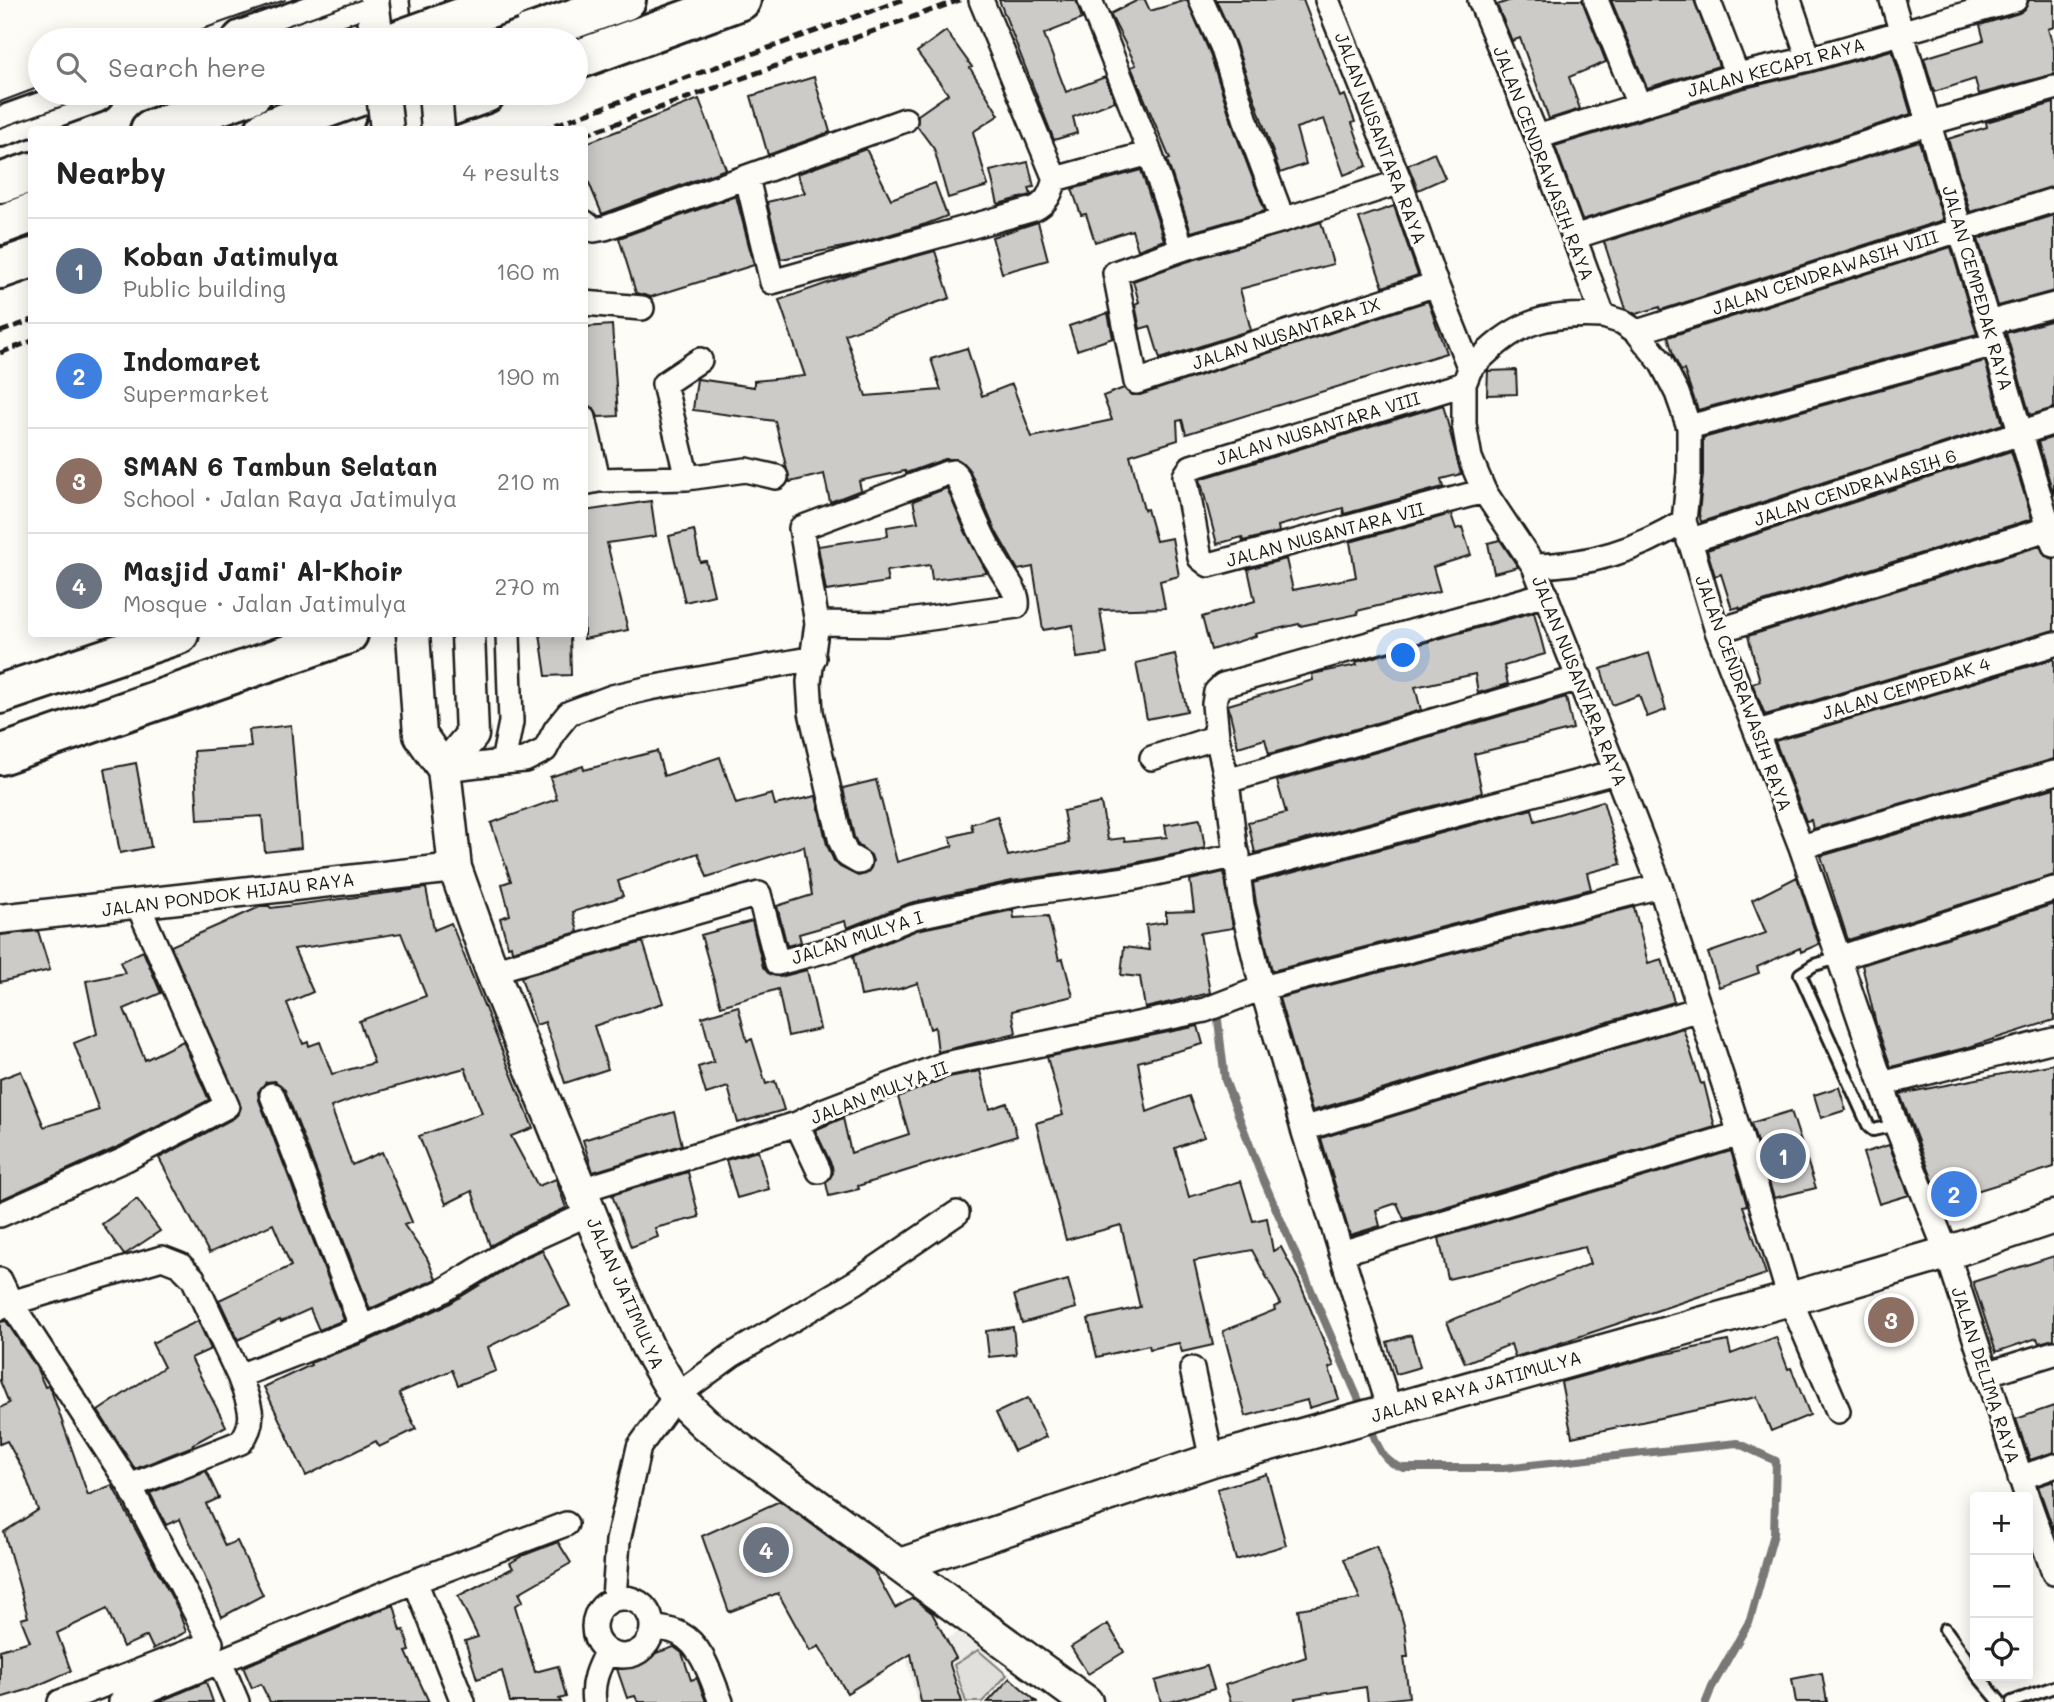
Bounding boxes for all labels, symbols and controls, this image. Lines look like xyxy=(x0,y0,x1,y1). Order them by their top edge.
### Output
search box xyxy=(28,28,588,105)
street label: JALAN NUSANTARA RAYA xyxy=(1329,29,1433,247)
street label: JALAN KECAPI RAYA xyxy=(1685,32,1867,102)
street label: JALAN CENDRAWASIH RAYA xyxy=(1488,42,1600,284)
icon: search xyxy=(52,48,90,86)
text: Search here xyxy=(108,50,266,84)
text: Nearby xyxy=(56,152,166,192)
text: 4 results xyxy=(463,157,560,187)
street label: JALAN CEMPEDAK RAYA xyxy=(1937,183,2019,393)
street label: JALAN CENDRAWASIH VIII xyxy=(1709,224,1941,320)
text: Koban Jatimulya xyxy=(123,239,339,273)
text: 1 xyxy=(74,256,84,286)
text: 160 m xyxy=(496,256,560,286)
text: Public building xyxy=(123,273,286,303)
street label: JALAN NUSANTARA IX xyxy=(1189,291,1383,375)
text: Indomaret xyxy=(123,344,261,378)
text: 2 xyxy=(73,361,85,391)
text: 190 m xyxy=(496,361,560,391)
text: Supermarket xyxy=(123,378,269,408)
street label: JALAN NUSANTARA VIII xyxy=(1213,386,1423,470)
street label: JALAN CENDRAWASIH 6 xyxy=(1751,443,1959,531)
text: SMAN 6 Tambun Selatan xyxy=(123,449,438,483)
text: 3 xyxy=(72,466,86,496)
text: 210 m xyxy=(497,466,560,496)
text: School · Jalan Raya Jatimulya xyxy=(123,483,457,513)
street label: JALAN NUSANTARA VII xyxy=(1223,496,1427,572)
text: Masjid Jami' Al-Khoir xyxy=(123,554,403,588)
text: 4 xyxy=(72,571,86,601)
text: 270 m xyxy=(495,571,560,601)
street label: JALAN NUSANTARA RAYA xyxy=(1527,572,1633,790)
street label: JALAN CENDRAWASIH RAYA xyxy=(1690,572,1798,814)
text: Mosque · Jalan Jatimulya xyxy=(123,588,407,618)
your location xyxy=(1386,638,1420,672)
street label: JALAN CEMPEDAK 4 xyxy=(1819,651,1993,725)
street label: JALAN PONDOK HIJAU RAYA xyxy=(100,867,356,921)
street label: JALAN MULYA I xyxy=(788,904,926,970)
street label: JALAN MULYA II xyxy=(807,1055,951,1129)
pin: 1 xyxy=(1760,1130,1806,1182)
pin: 2 xyxy=(1931,1168,1977,1220)
street label: JALAN JATIMULYA xyxy=(582,1213,670,1373)
street label: JALAN DELIMA RAYA xyxy=(1946,1284,2026,1466)
pin: 3 xyxy=(1868,1294,1914,1346)
street label: JALAN RAYA JATIMULYA xyxy=(1368,1344,1584,1428)
map controls xyxy=(1970,1492,2033,1681)
button: + xyxy=(1970,1492,2033,1555)
pin: 4 xyxy=(743,1524,789,1576)
button: − xyxy=(1970,1555,2033,1618)
button: locate xyxy=(1970,1618,2033,1681)

